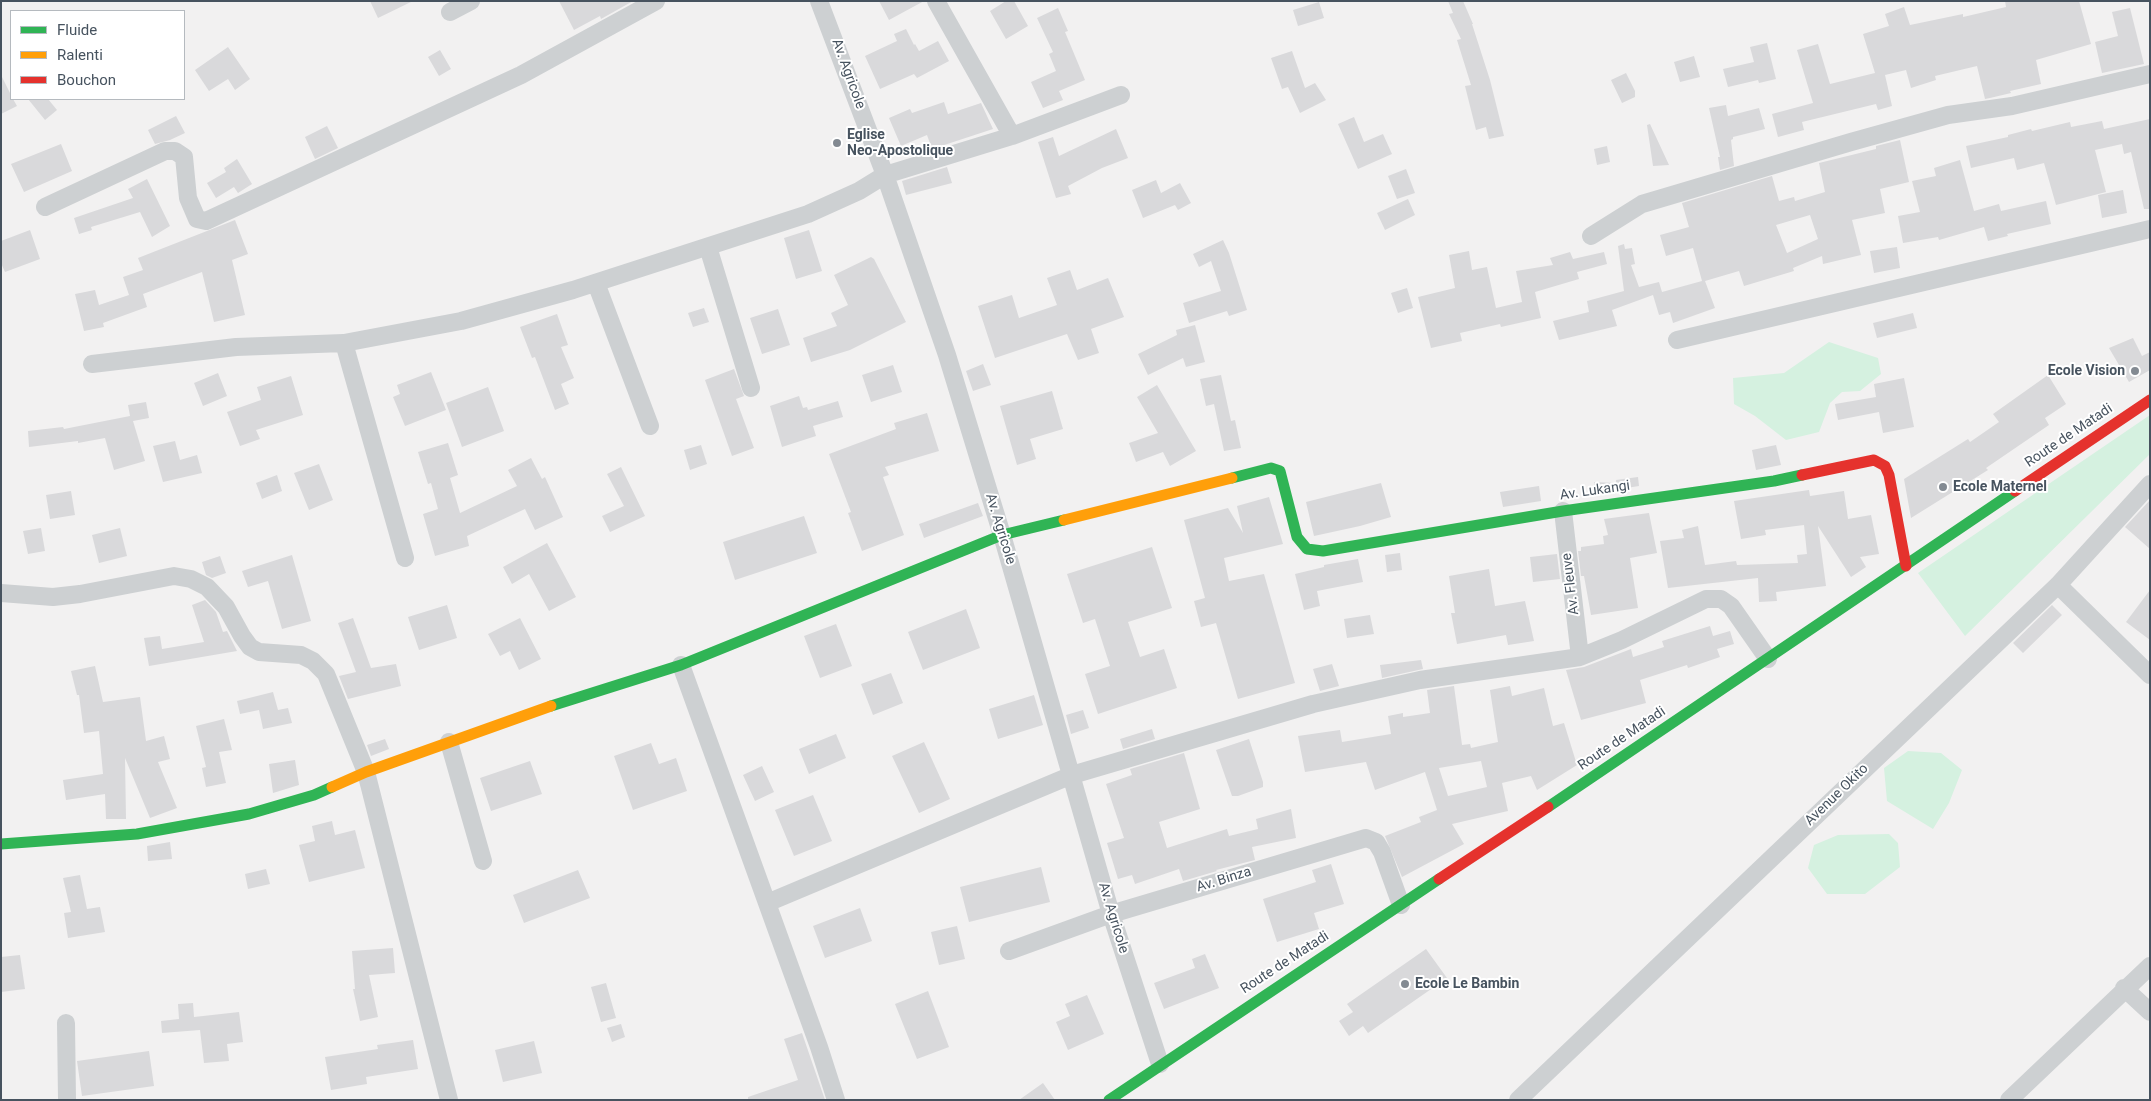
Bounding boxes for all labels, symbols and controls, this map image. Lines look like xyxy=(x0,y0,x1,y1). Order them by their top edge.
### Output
legend xyxy=(10,10,185,100)
text: Fluide xyxy=(57,21,97,39)
street label: Av. Agricole xyxy=(828,37,868,111)
text: Ralenti xyxy=(57,46,103,64)
text: Bouchon xyxy=(57,71,116,89)
place label: Eglise Neo-Apostolique xyxy=(847,127,953,160)
marker: Eglise Neo-Apostolique xyxy=(831,137,843,149)
place label: Ecole Vision xyxy=(2048,363,2125,379)
marker: Ecole Vision xyxy=(2129,365,2141,377)
street label: Route de Matadi xyxy=(2022,401,2116,471)
street label: Av. Lukangi xyxy=(1559,478,1631,504)
place label: Ecole Maternel xyxy=(1953,479,2047,495)
marker: Ecole Maternel xyxy=(1937,481,1949,493)
street label: Av. Agricole xyxy=(981,492,1019,566)
street label: Av. Fleuve xyxy=(1559,552,1583,616)
street label: Route de Matadi xyxy=(1575,704,1669,774)
street label: Avenue Okito xyxy=(1802,761,1872,829)
street label: Av. Binza xyxy=(1195,864,1253,896)
street label: Av. Agricole xyxy=(1094,881,1132,955)
street label: Route de Matadi xyxy=(1238,928,1332,998)
place label: Ecole Le Bambin xyxy=(1415,976,1519,992)
marker: Ecole Le Bambin xyxy=(1399,978,1411,990)

